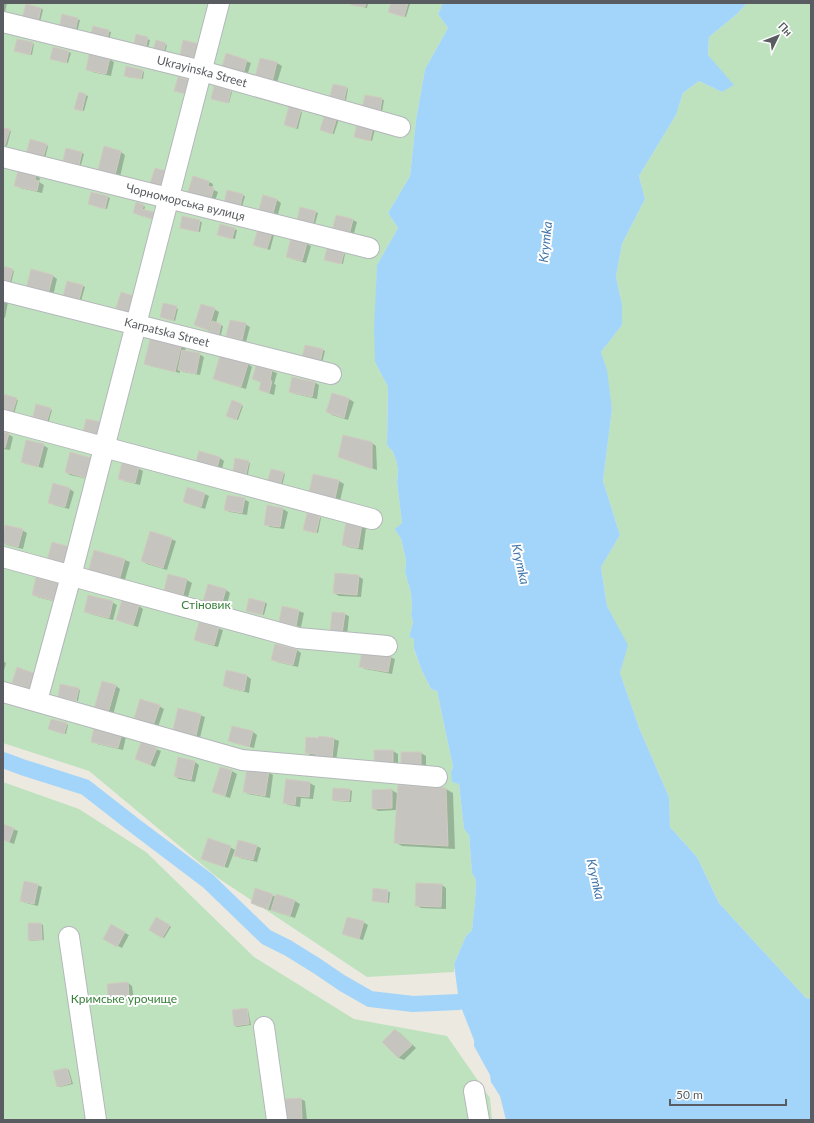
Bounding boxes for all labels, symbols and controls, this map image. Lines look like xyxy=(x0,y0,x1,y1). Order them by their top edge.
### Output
north arrow xyxy=(758,16,798,56)
text: Пн xyxy=(776,19,795,39)
street label: Ukrayinska Street xyxy=(155,52,250,91)
street label: Чорноморська вулиця xyxy=(124,180,247,224)
water label: Krymka xyxy=(535,220,555,263)
street label: Karpatska Street xyxy=(123,314,212,350)
water label: Krymka xyxy=(509,542,534,586)
park label: Стіновик xyxy=(181,597,231,612)
water label: Krymka xyxy=(584,857,609,901)
park label: Кримське урочище xyxy=(71,991,177,1006)
scale bar xyxy=(670,1081,786,1107)
text: 50 m xyxy=(676,1087,703,1102)

